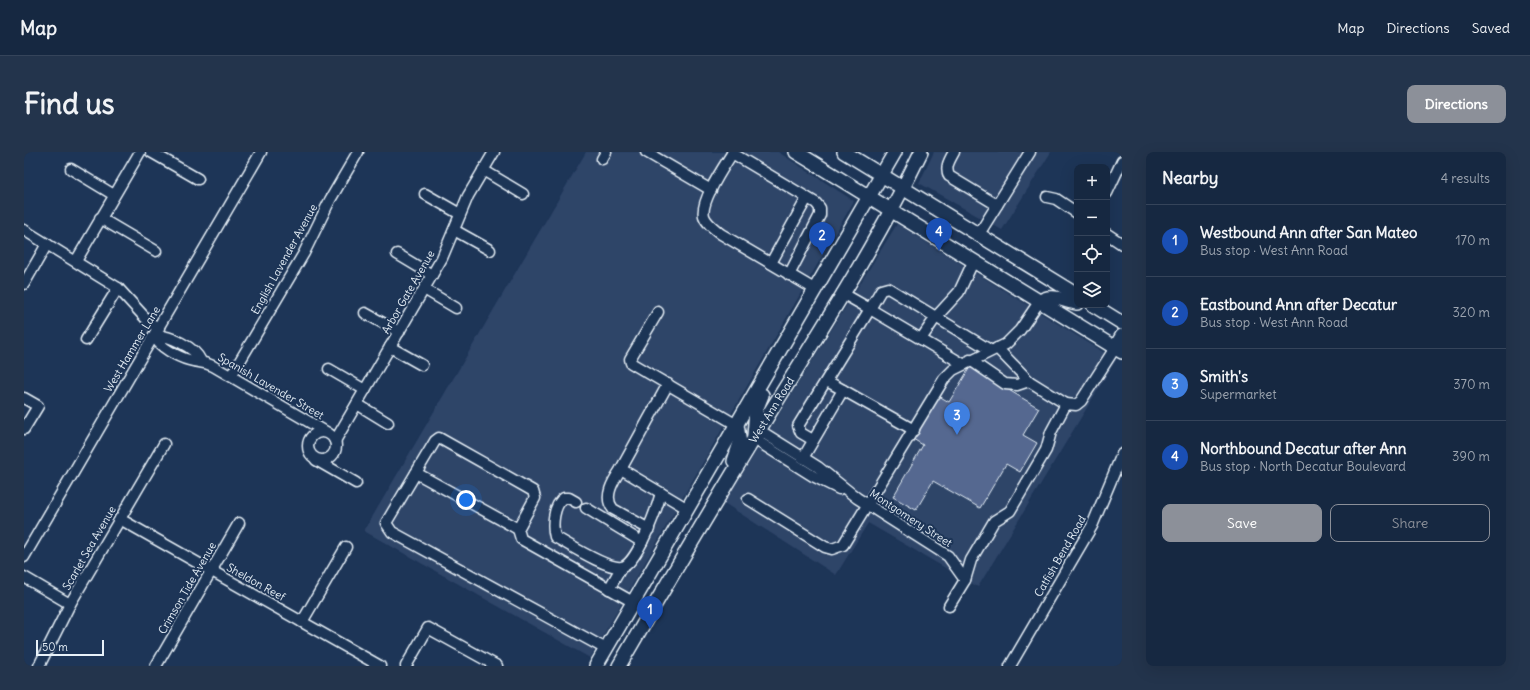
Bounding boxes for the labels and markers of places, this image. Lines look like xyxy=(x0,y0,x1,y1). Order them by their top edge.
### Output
pin: 4 xyxy=(926,218,952,251)
pin: 2 xyxy=(809,222,835,255)
pin: 3 xyxy=(944,402,970,435)
pin: 1 xyxy=(637,596,663,629)

